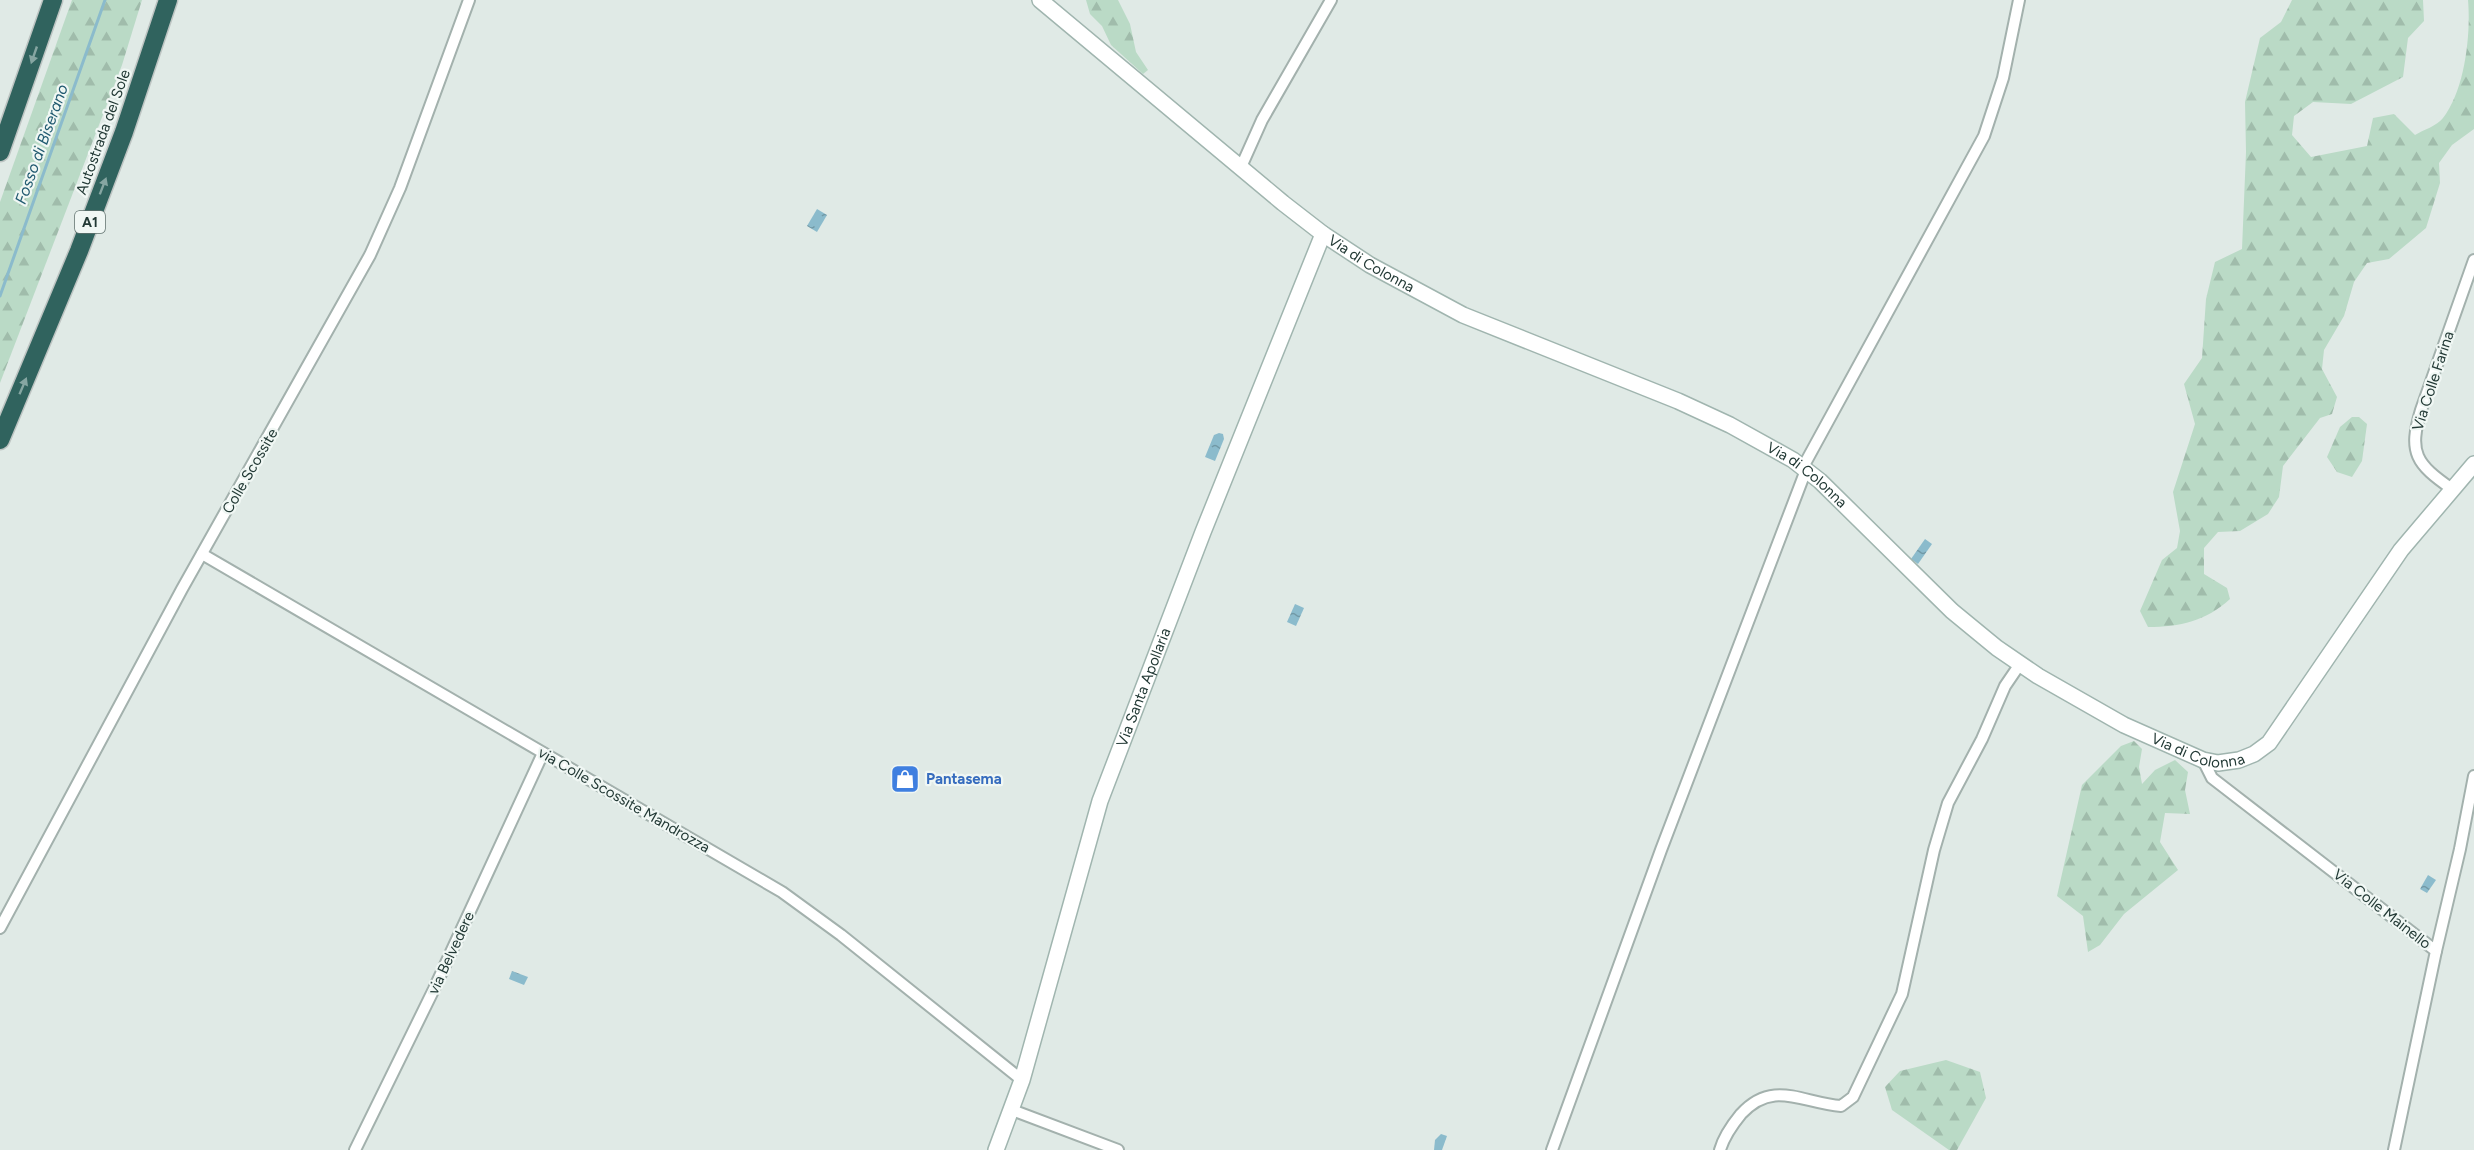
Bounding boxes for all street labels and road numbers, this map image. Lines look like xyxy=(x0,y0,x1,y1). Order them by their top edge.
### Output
street label: Autostrada del Sole xyxy=(72,67,134,197)
road number: A1 xyxy=(75,211,105,233)
street label: Via di Colonna xyxy=(1325,231,1417,296)
street label: Via Colle Farina xyxy=(2408,329,2458,433)
street label: Colle Scossite xyxy=(218,425,282,517)
street label: Via di Colonna xyxy=(1764,438,1851,512)
street label: Via Santa Apollaria xyxy=(1113,625,1174,749)
street label: Via di Colonna xyxy=(2149,729,2247,772)
street label: via Colle Scossite Mandrozza xyxy=(535,743,713,857)
street label: Via Colle Mainello xyxy=(2330,865,2435,953)
street label: via Belvedere xyxy=(424,909,478,997)

